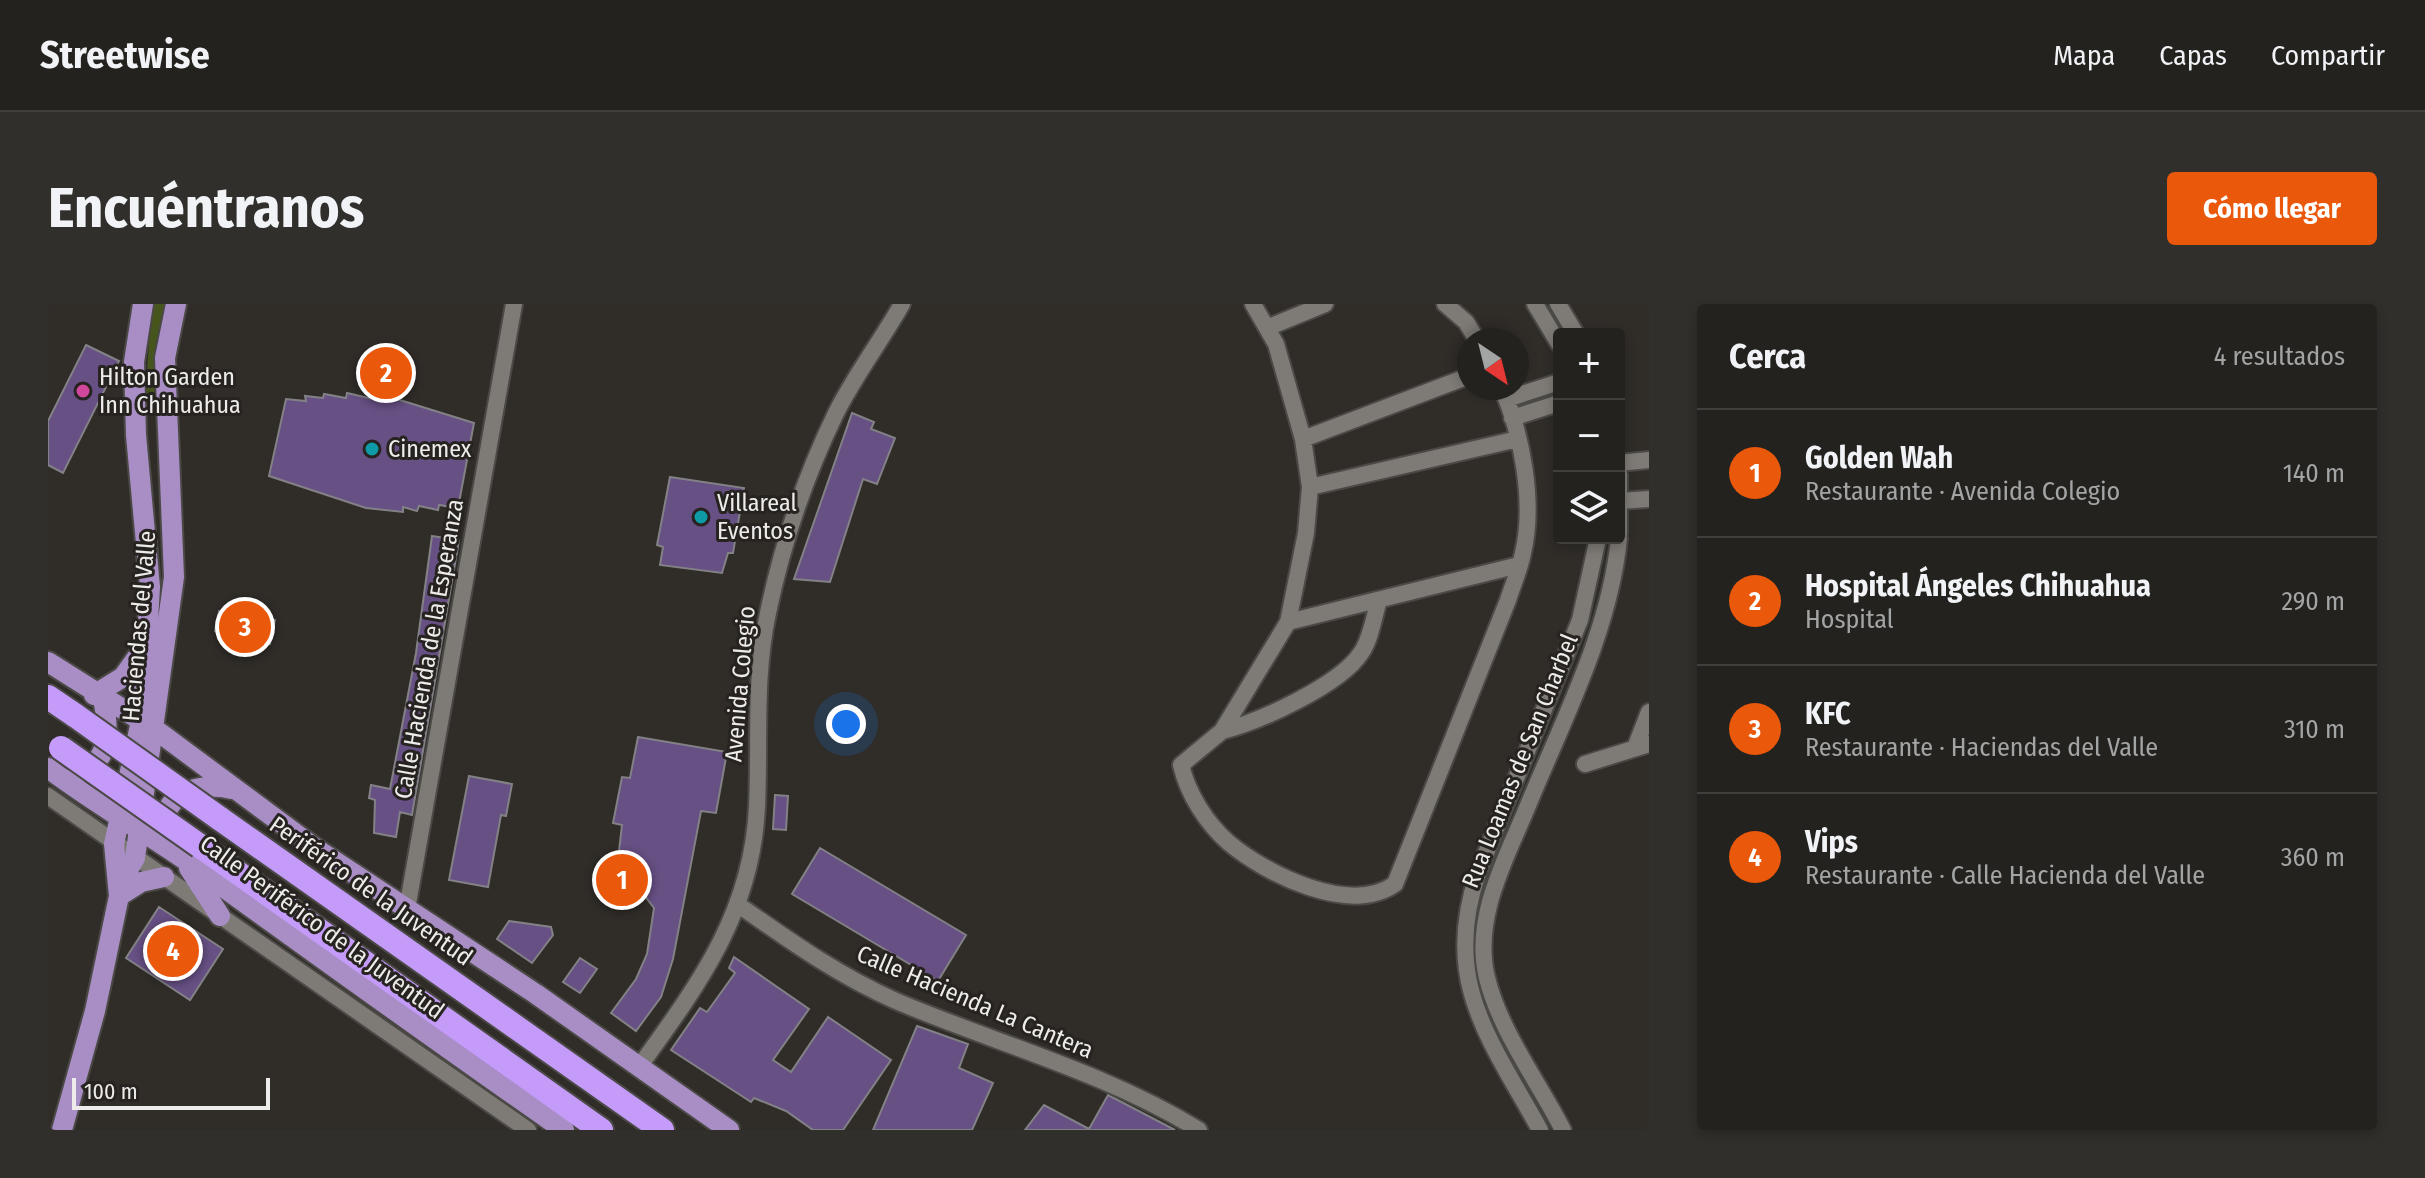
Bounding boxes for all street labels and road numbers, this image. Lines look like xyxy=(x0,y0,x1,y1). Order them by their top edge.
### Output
street label: Calle Hacienda de la Esperanza xyxy=(389,497,469,801)
street label: Haciendas del Valle xyxy=(117,529,161,723)
street label: Avenida Colegio xyxy=(719,605,761,763)
street label: Rua Loamas de San Charbel xyxy=(1456,630,1584,892)
street label: Periférico de la Juventud xyxy=(264,810,478,972)
street label: Calle Periférico de la Juventud xyxy=(195,829,449,1025)
street label: Calle Hacienda La Cantera xyxy=(853,940,1097,1064)

